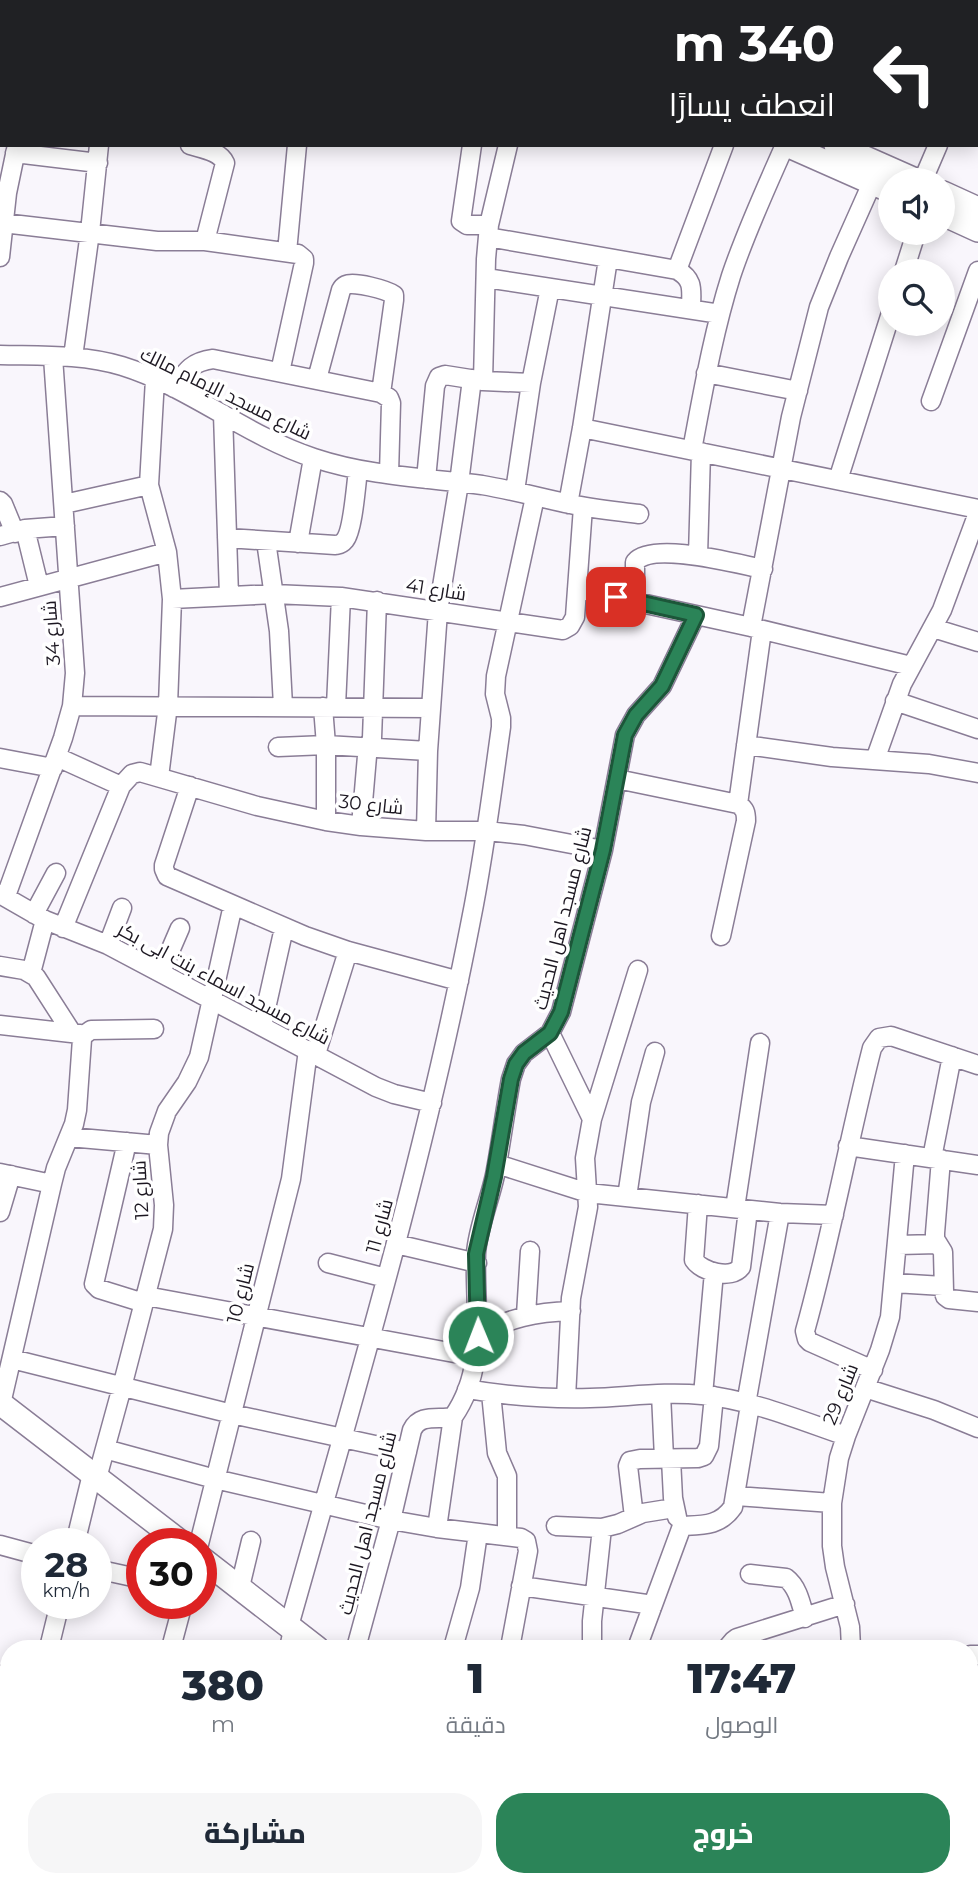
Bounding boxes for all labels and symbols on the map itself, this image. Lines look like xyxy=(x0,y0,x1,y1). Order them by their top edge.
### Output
street label: شارع مسجد الإمام مالك xyxy=(136,342,315,447)
pin xyxy=(586,567,646,627)
street label: شارع 41 xyxy=(404,573,468,608)
street label: شارع 34 xyxy=(38,600,67,666)
street label: شارع 30 xyxy=(337,790,405,821)
street label: شارع مسجد اهل الحديث xyxy=(529,824,598,1013)
street label: شارع مسجد اسماء بنت ابى بكر xyxy=(112,917,334,1051)
street label: شارع 12 xyxy=(127,1160,156,1220)
street label: شارع 11 xyxy=(361,1196,400,1256)
street label: شارع 10 xyxy=(222,1261,261,1326)
position arrow xyxy=(441,1299,515,1373)
street label: شارع 29 xyxy=(818,1360,865,1429)
street label: شارع مسجد اهل الحديث xyxy=(334,1429,403,1618)
speed limit sign: 30 xyxy=(126,1528,217,1619)

